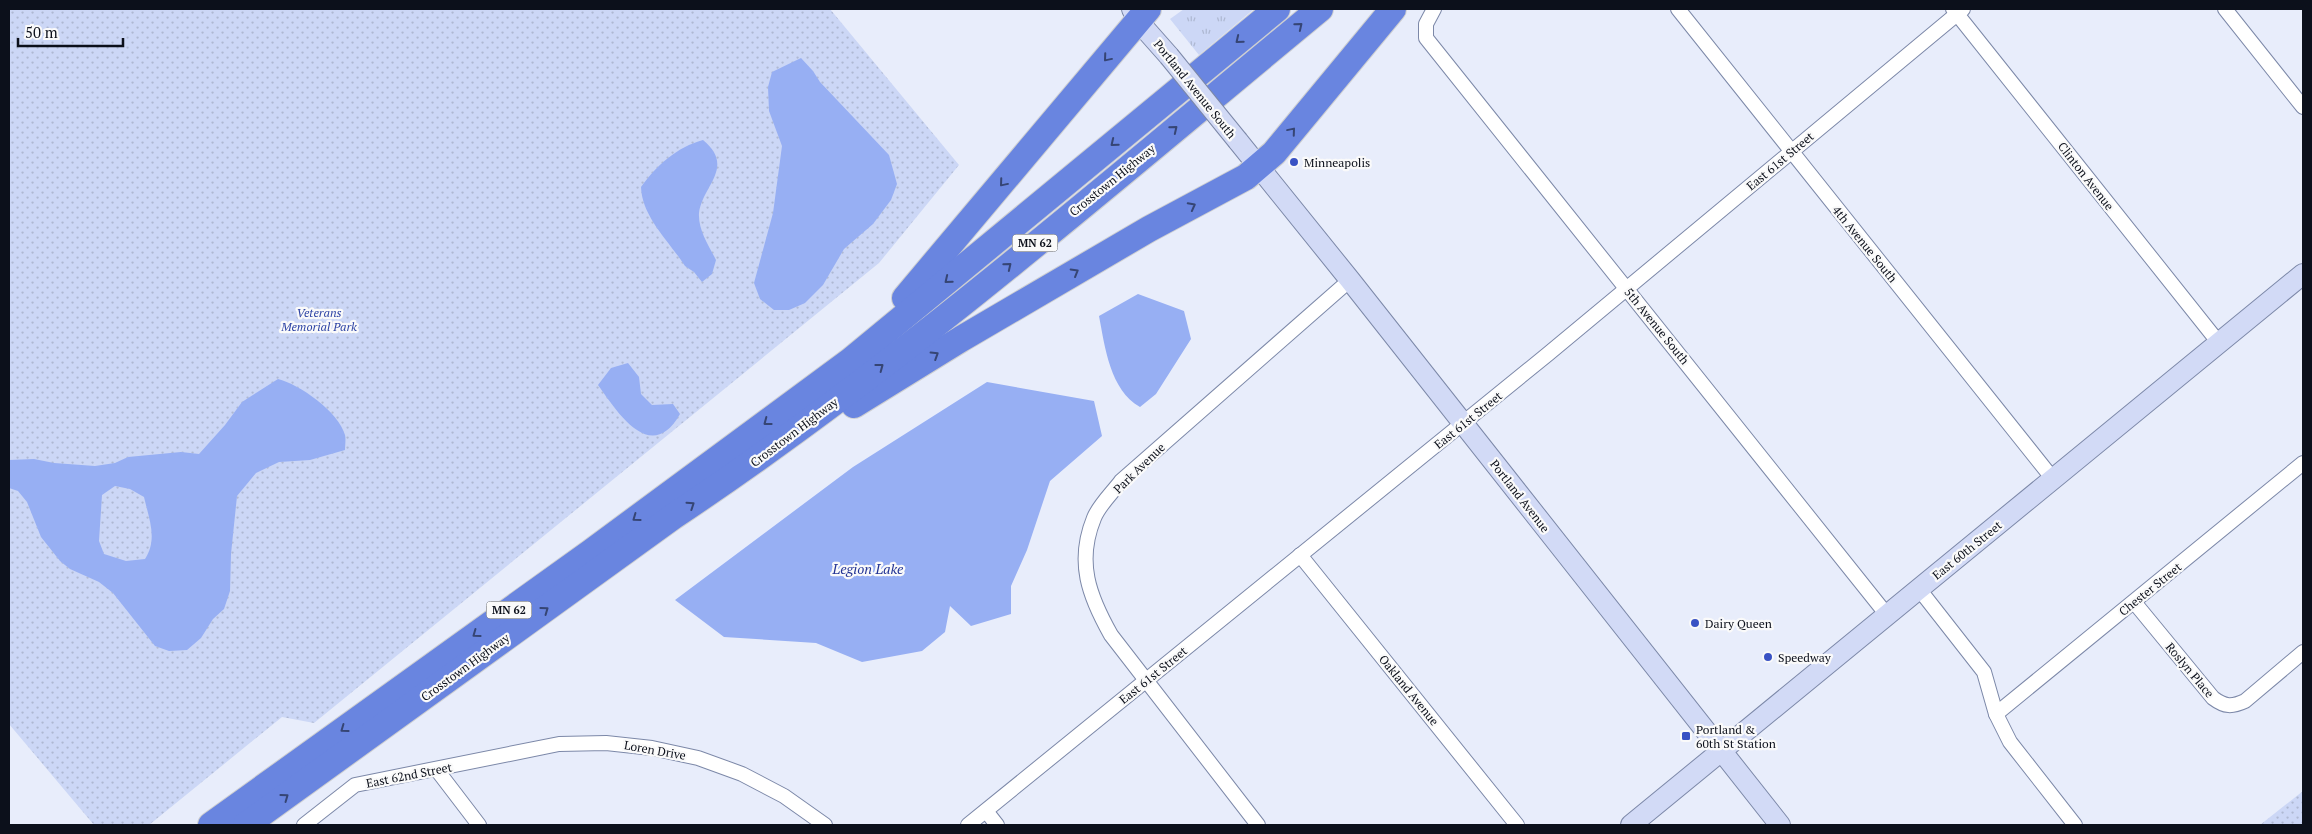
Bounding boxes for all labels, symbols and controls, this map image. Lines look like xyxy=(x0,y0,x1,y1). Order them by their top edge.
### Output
scale bar xyxy=(18,15,122,47)
text: 50 m xyxy=(25,22,58,42)
one-way arrow xyxy=(1293,24,1302,32)
one-way arrow xyxy=(1236,34,1245,42)
street label: Portland Avenue South xyxy=(1151,37,1239,141)
one-way arrow xyxy=(1105,52,1113,61)
one-way arrow xyxy=(1168,126,1177,135)
one-way arrow xyxy=(1286,128,1295,137)
street label: East 61st Street xyxy=(1743,128,1817,193)
one-way arrow xyxy=(1111,137,1120,146)
street label: Clinton Avenue xyxy=(2055,139,2117,213)
street label: Crosstown Highway xyxy=(1066,140,1158,219)
place label: Minneapolis xyxy=(1304,155,1370,170)
marker: Minneapolis xyxy=(1288,156,1300,168)
one-way arrow xyxy=(1000,177,1009,186)
one-way arrow xyxy=(1187,202,1196,212)
street label: 4th Avenue South xyxy=(1830,203,1900,285)
road number: MN 62 xyxy=(1012,234,1058,252)
one-way arrow xyxy=(1002,263,1011,272)
one-way arrow xyxy=(1070,269,1079,279)
one-way arrow xyxy=(945,274,954,282)
street label: 5th Avenue South xyxy=(1622,285,1692,367)
park label: Veterans Memorial Park xyxy=(280,305,357,334)
one-way arrow xyxy=(930,352,939,361)
one-way arrow xyxy=(874,364,883,372)
street label: East 61st Street xyxy=(1431,388,1505,452)
street label: Crosstown Highway xyxy=(747,394,841,470)
one-way arrow xyxy=(763,416,773,425)
street label: Park Avenue xyxy=(1110,440,1168,496)
street label: Portland Avenue xyxy=(1487,457,1553,535)
one-way arrow xyxy=(686,502,695,511)
one-way arrow xyxy=(633,513,642,521)
street label: East 60th Street xyxy=(1929,517,2005,583)
water label: Legion Lake xyxy=(832,559,904,578)
street label: Chester Street xyxy=(2116,559,2185,619)
road number: MN 62 xyxy=(486,602,532,618)
one-way arrow xyxy=(539,607,548,615)
place label: Dairy Queen xyxy=(1705,616,1772,631)
marker: Dairy Queen xyxy=(1689,617,1701,629)
one-way arrow xyxy=(472,628,482,637)
street label: Crosstown Highway xyxy=(418,629,513,704)
street label: Roslyn Place xyxy=(2163,639,2217,701)
street label: East 61st Street xyxy=(1116,643,1190,707)
place label: Speedway xyxy=(1778,650,1832,665)
marker: Speedway xyxy=(1762,651,1774,663)
street label: Oakland Avenue xyxy=(1376,652,1442,728)
place label: Portland & 60th St Station xyxy=(1696,722,1776,751)
one-way arrow xyxy=(341,723,350,731)
marker: Portland & 60th St Station xyxy=(1680,730,1692,742)
street label: Loren Drive xyxy=(623,737,687,763)
street label: East 62nd Street xyxy=(365,759,454,791)
one-way arrow xyxy=(279,794,289,803)

